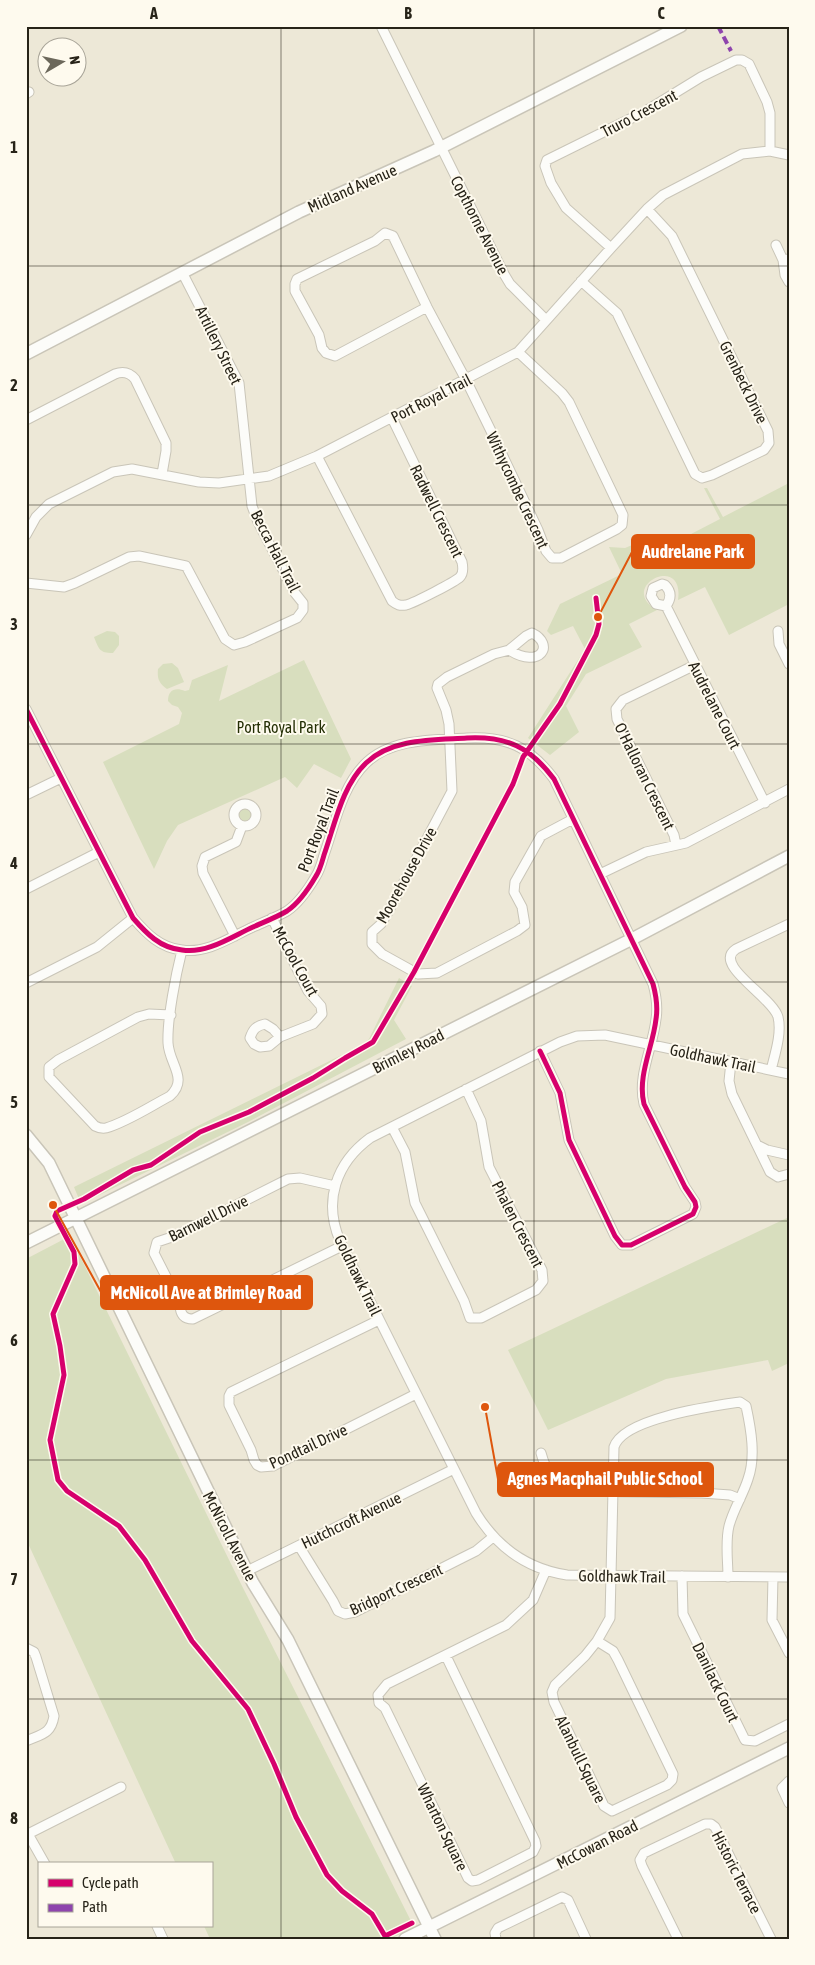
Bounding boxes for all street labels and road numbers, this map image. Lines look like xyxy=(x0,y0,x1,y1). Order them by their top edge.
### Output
street label: Truro Crescent xyxy=(598,85,680,141)
street label: Midland Avenue xyxy=(305,160,399,216)
street label: Copthorne Avenue xyxy=(446,173,513,278)
street label: Artillery Street xyxy=(191,303,246,388)
street label: Grenbeck Drive xyxy=(716,338,772,426)
street label: Port Royal Trail xyxy=(388,370,475,427)
street label: Withycombe Crescent xyxy=(482,429,553,552)
street label: Radwell Crescent xyxy=(407,462,467,561)
street label: Becca Hall Trail xyxy=(248,507,305,596)
street label: Audrelane Court xyxy=(685,658,745,752)
street label: O'Halloran Crescent xyxy=(611,720,679,833)
street label: Port Royal Trail xyxy=(294,785,343,875)
street label: Moorehouse Drive xyxy=(372,824,440,926)
street label: McCool Court xyxy=(269,923,323,999)
street label: Brimley Road xyxy=(369,1025,447,1078)
street label: Goldhawk Trail xyxy=(668,1040,758,1076)
street label: Phalen Crescent xyxy=(488,1178,548,1271)
street label: Barnwell Drive xyxy=(165,1191,251,1245)
street label: Goldhawk Trail xyxy=(331,1232,386,1319)
street label: Pondtail Drive xyxy=(266,1420,350,1472)
street label: McNicoll Avenue xyxy=(200,1488,260,1584)
street label: Hutchcroft Avenue xyxy=(298,1488,404,1552)
street label: Bridport Crescent xyxy=(347,1559,446,1619)
street label: Goldhawk Trail xyxy=(578,1566,667,1586)
street label: Danilack Court xyxy=(689,1639,743,1725)
street label: Alanbull Square xyxy=(551,1712,610,1806)
street label: Wharton Square xyxy=(413,1780,472,1874)
street label: McCowan Road xyxy=(553,1816,641,1872)
street label: Historic Terrace xyxy=(709,1828,765,1916)

